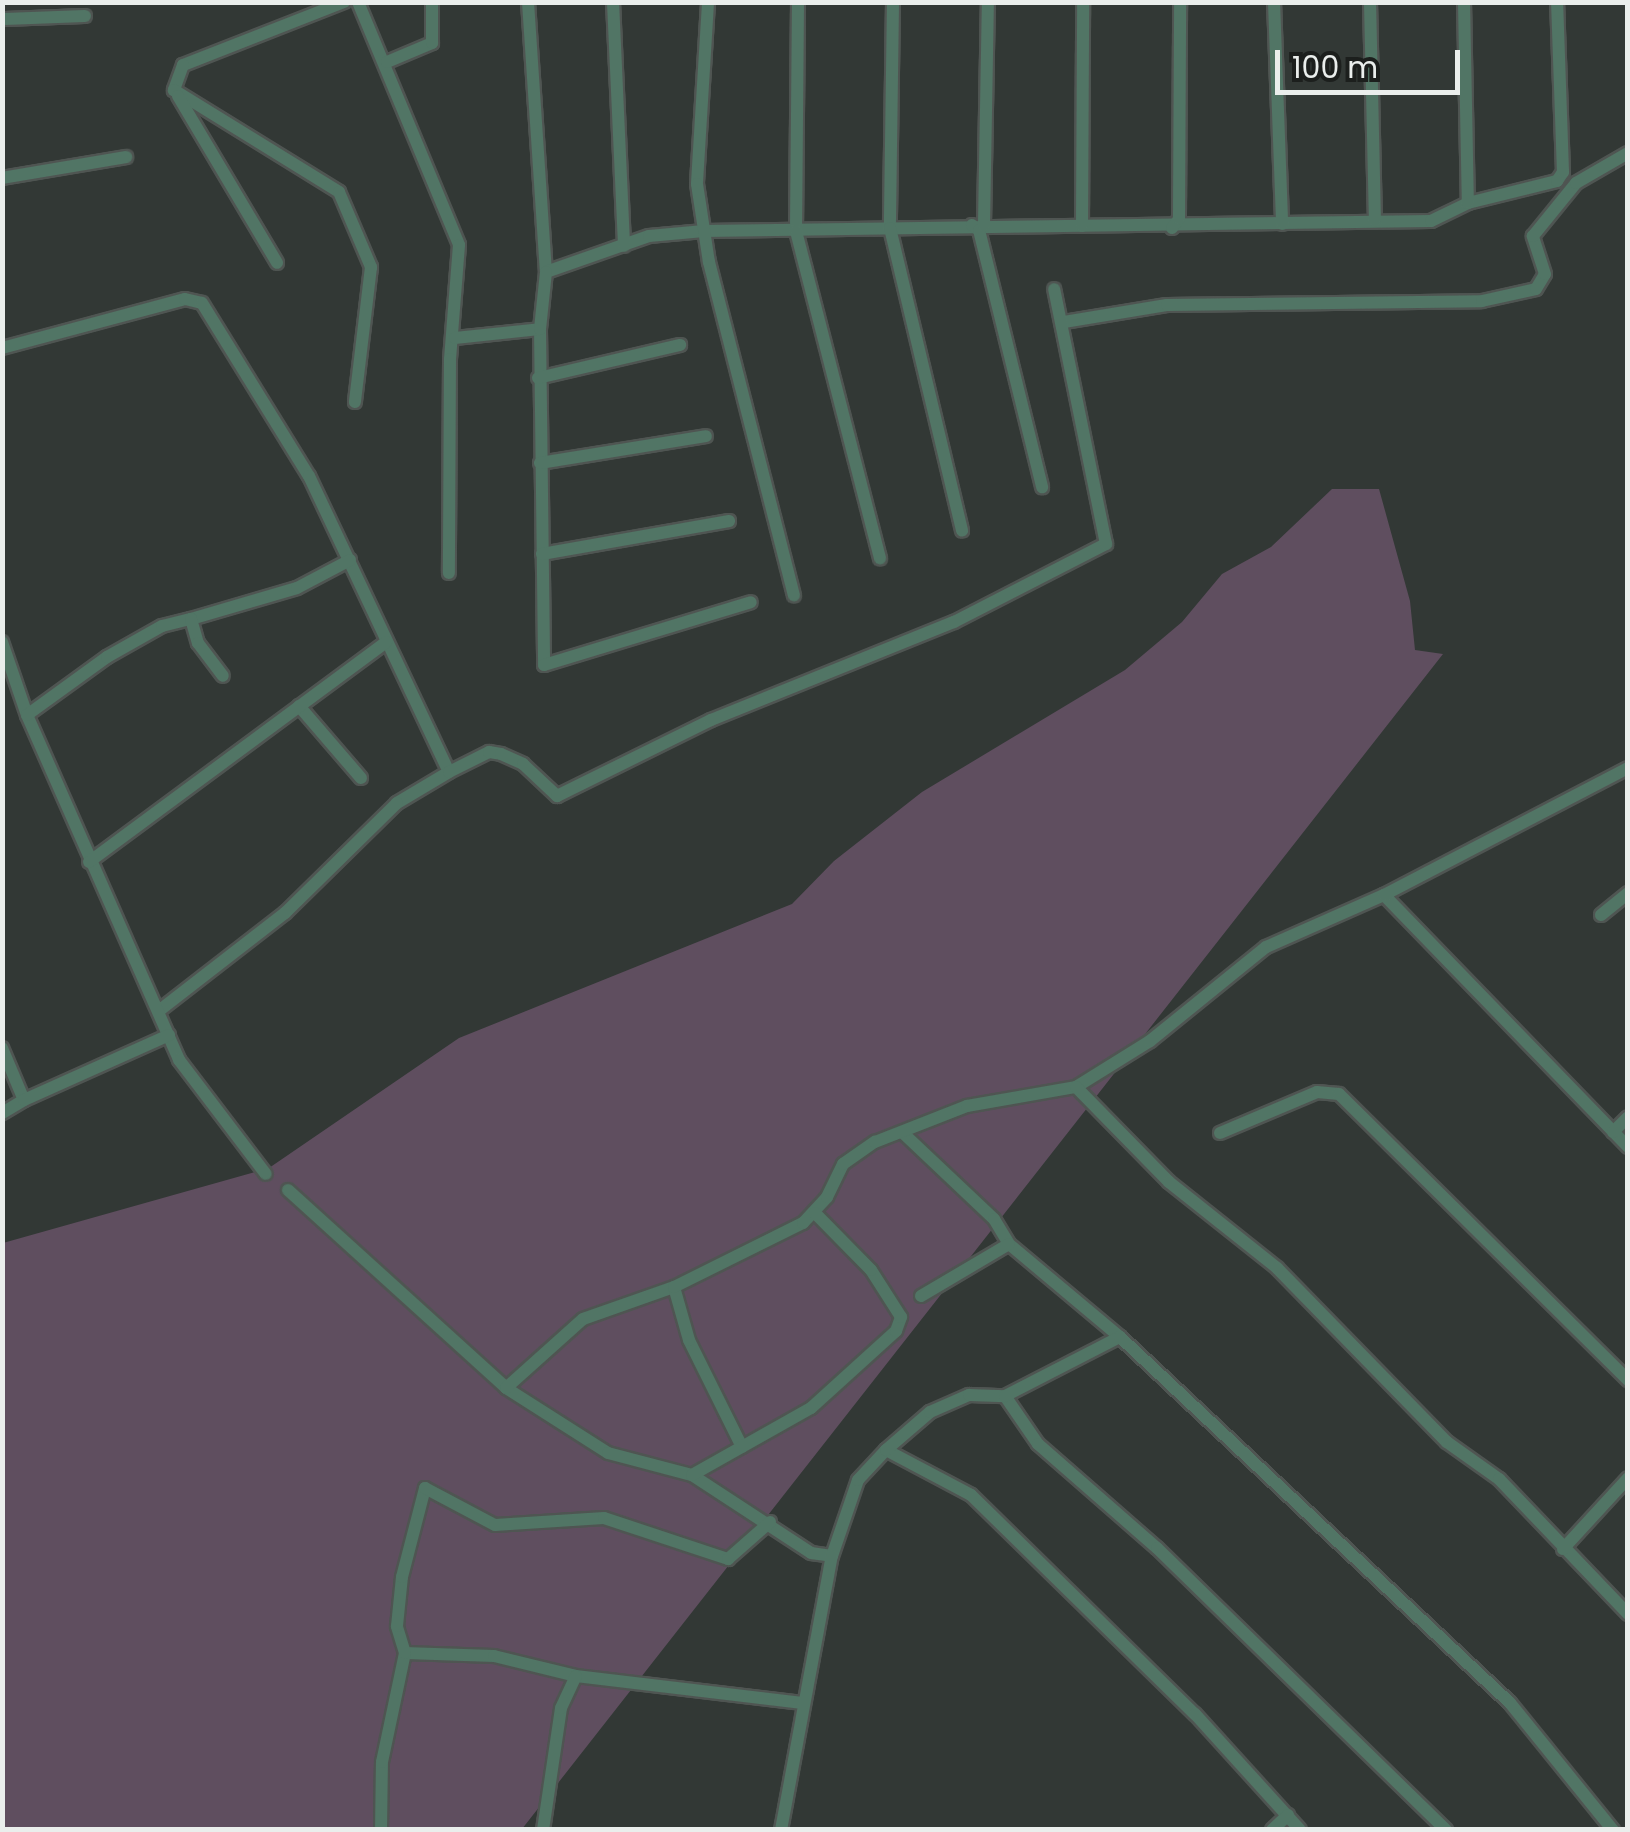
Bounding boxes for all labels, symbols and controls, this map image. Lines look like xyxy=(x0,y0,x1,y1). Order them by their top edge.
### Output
scale bar xyxy=(1280,30,1465,92)
text: 100 m xyxy=(1292,46,1378,89)

